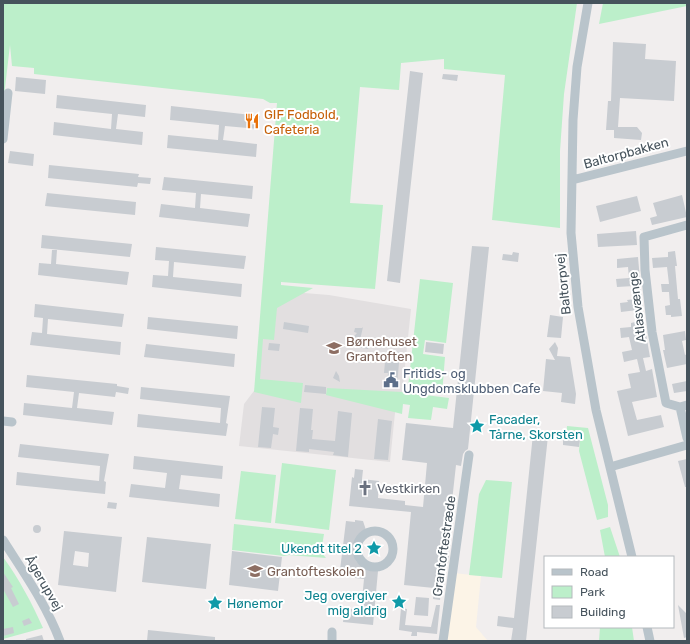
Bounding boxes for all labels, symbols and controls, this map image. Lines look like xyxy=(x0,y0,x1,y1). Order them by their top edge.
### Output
place label: GIF Fodbold, Cafeteria xyxy=(264,107,339,137)
restaurant icon: GIF Fodbold, Cafeteria xyxy=(243,112,261,130)
street label: Baltorpbakken xyxy=(582,134,670,172)
street label: Baltorpvej xyxy=(552,253,574,315)
street label: Atlasvænge xyxy=(625,270,650,343)
place label: Børnehuset Grantoften xyxy=(346,334,417,364)
school or university icon: Børnehuset Grantoften xyxy=(325,339,343,357)
place label: Fritids- og Ungdomsklubben Cafe xyxy=(403,366,541,397)
public building icon: Fritids- og Ungdomsklubben Cafe xyxy=(382,371,400,389)
place label: Facader, Tårne, Skorsten xyxy=(489,412,583,442)
place icon: Facader, Tårne, Skorsten xyxy=(468,417,486,435)
church icon: Vestkirken xyxy=(356,479,374,497)
place label: Vestkirken xyxy=(377,481,440,496)
street label: Grantoftestræde xyxy=(430,495,458,597)
place icon: Ukendt titel 2 xyxy=(365,539,383,557)
place label: Ukendt titel 2 xyxy=(281,541,362,556)
street label: Ågerupvej xyxy=(21,553,66,614)
legend xyxy=(544,556,674,628)
school or university icon: Grantofteskolen xyxy=(246,562,264,580)
place label: Grantofteskolen xyxy=(267,564,364,579)
text: Road xyxy=(580,565,608,579)
text: Park xyxy=(580,585,606,599)
place label: Jeg overgiver mig aldrig xyxy=(304,588,387,619)
place icon: Jeg overgiver mig aldrig xyxy=(390,593,408,611)
place icon: Hønemor xyxy=(206,594,224,612)
place label: Hønemor xyxy=(227,596,283,611)
text: Building xyxy=(580,605,626,619)

